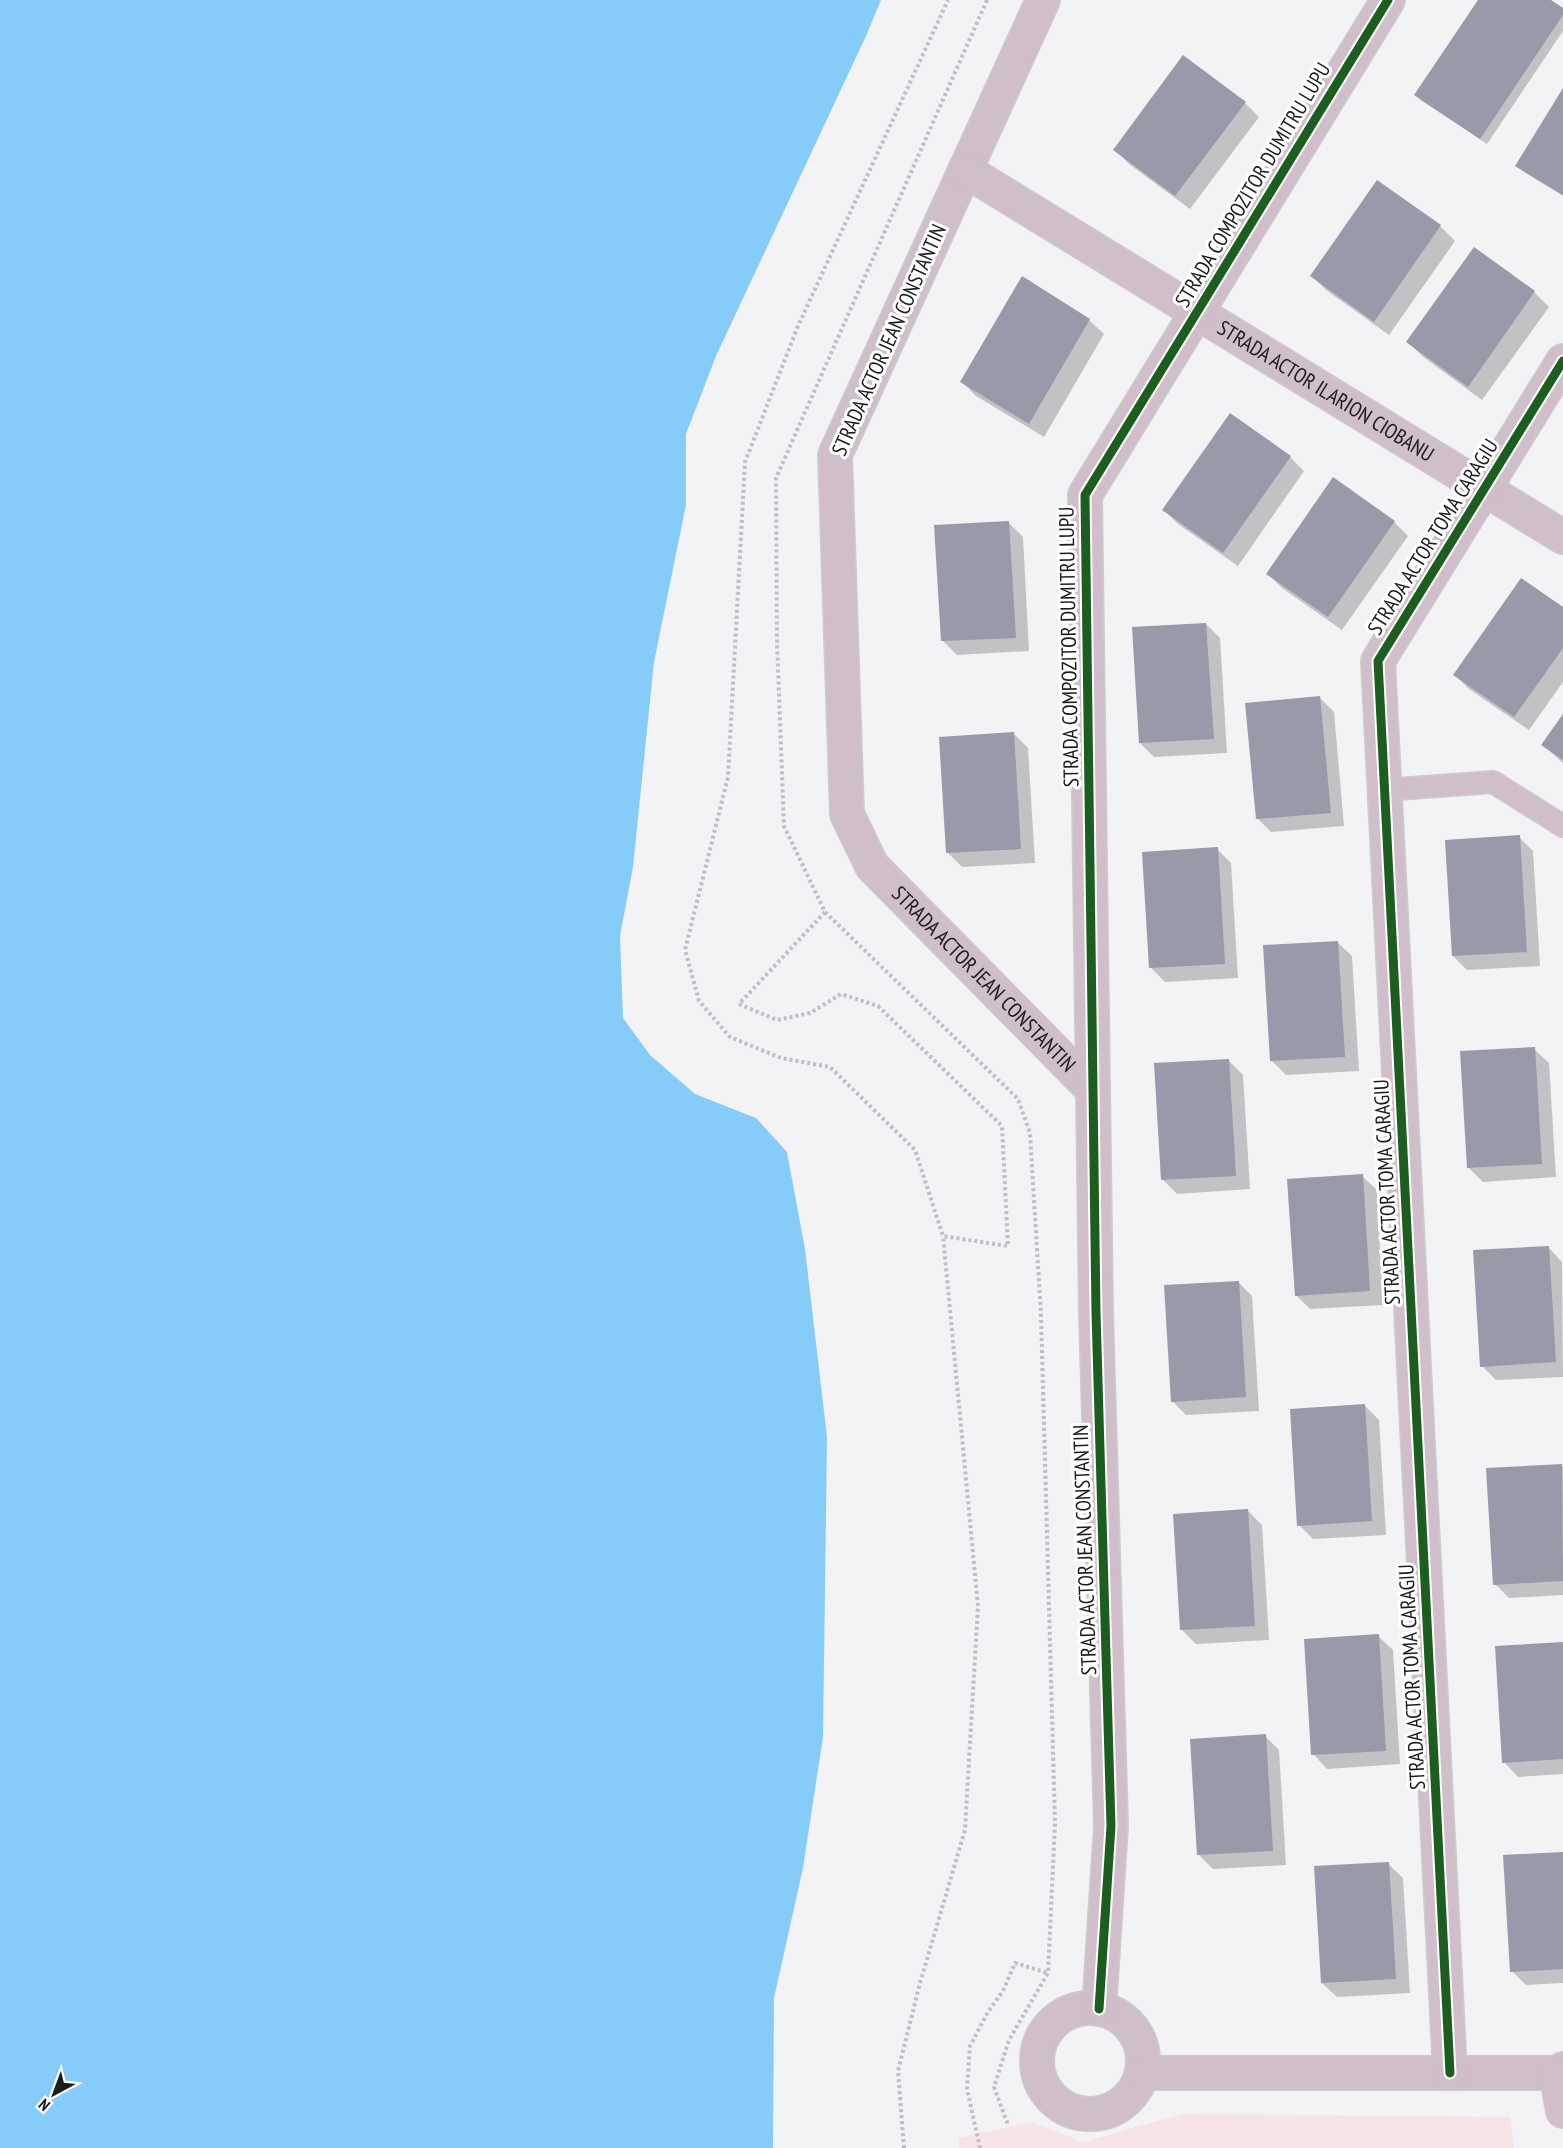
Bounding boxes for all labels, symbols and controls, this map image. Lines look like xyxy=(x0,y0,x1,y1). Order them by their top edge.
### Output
street label: STRADA COMPOZITOR DUMITRU LUPU xyxy=(1169,58,1336,312)
street label: STRADA ACTOR JEAN CONSTANTIN xyxy=(825,220,952,460)
street label: STRADA ACTOR ILARION CIOBANU xyxy=(1213,314,1439,467)
street label: STRADA ACTOR TOMA CARAGIU xyxy=(1361,434,1504,640)
street label: STRADA COMPOZITOR DUMITRU LUPU xyxy=(1053,507,1084,787)
street label: STRADA ACTOR JEAN CONSTANTIN xyxy=(886,880,1082,1077)
street label: STRADA ACTOR TOMA CARAGIU xyxy=(1367,1079,1406,1305)
street label: STRADA ACTOR JEAN CONSTANTIN xyxy=(1067,1424,1102,1676)
street label: STRADA ACTOR TOMA CARAGIU xyxy=(1392,1564,1431,1790)
north arrow xyxy=(24,2064,84,2124)
text: N xyxy=(34,2095,54,2116)

